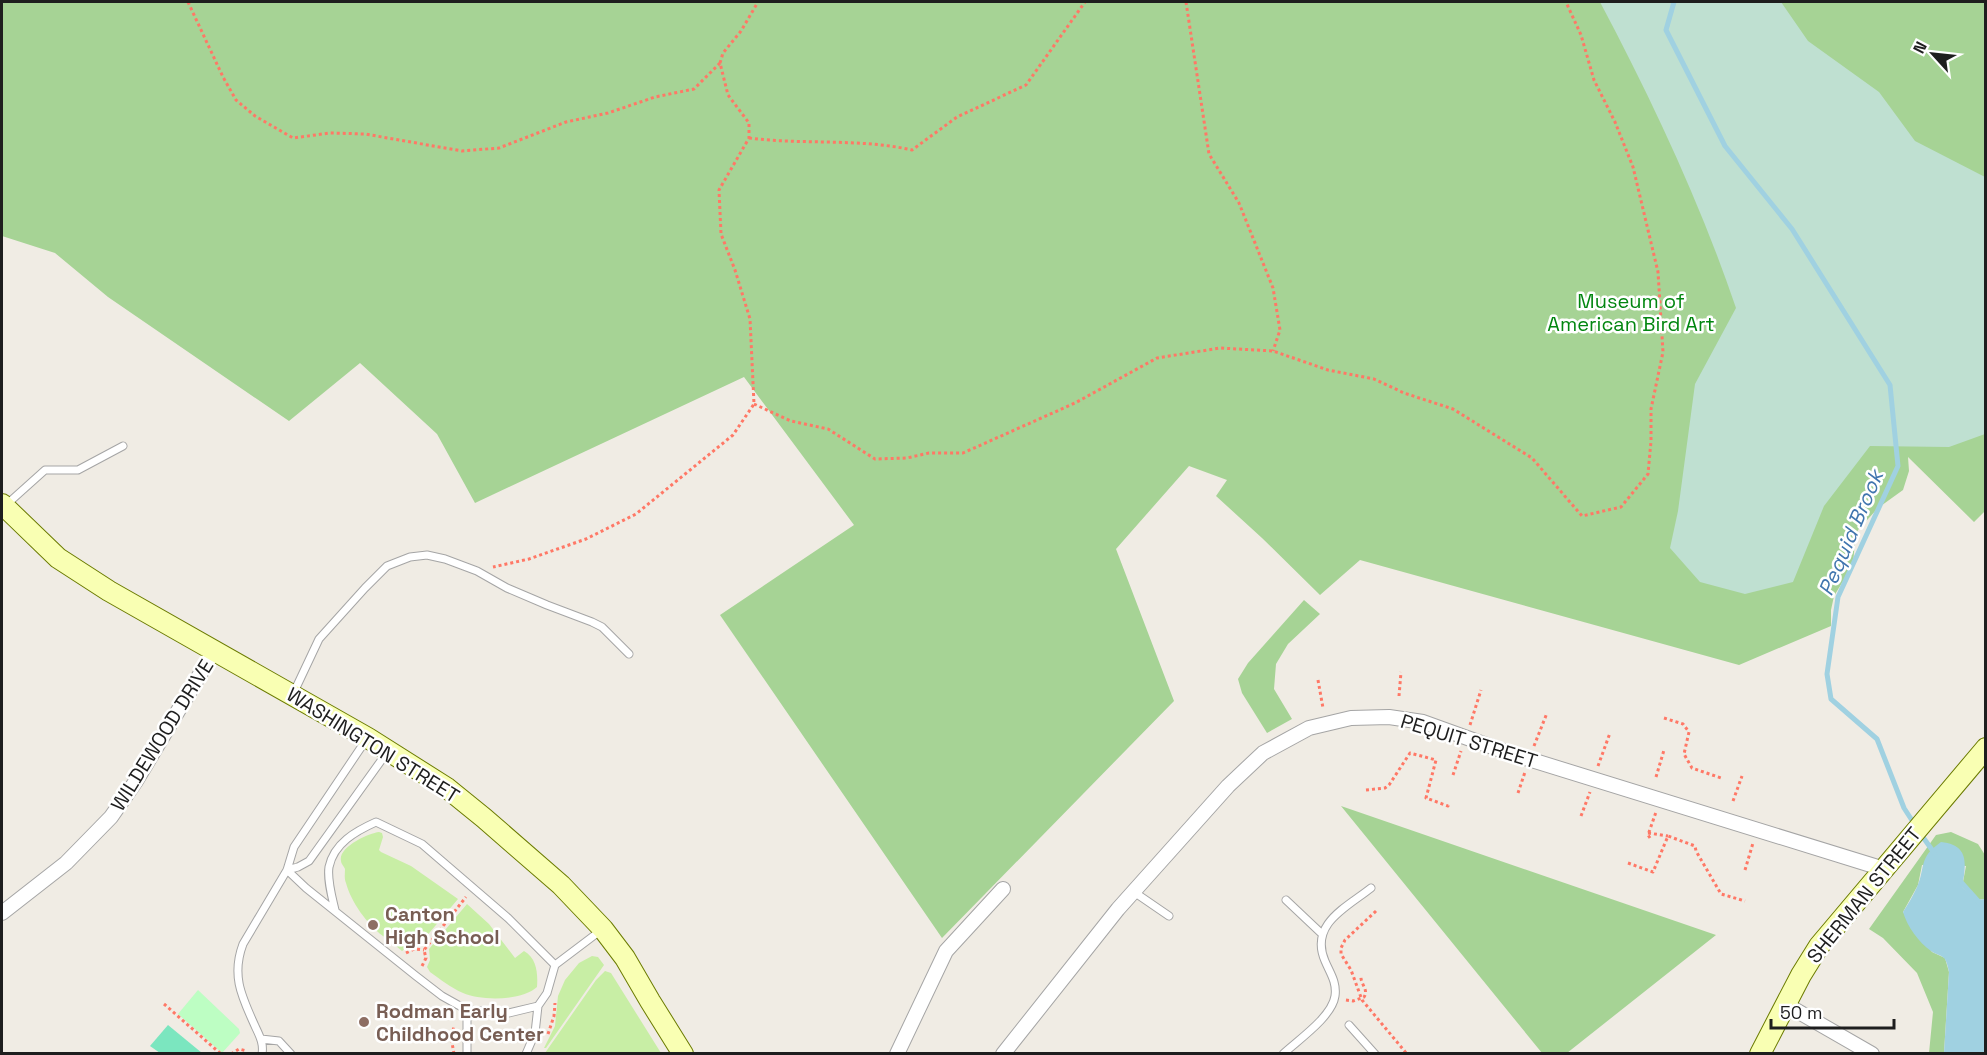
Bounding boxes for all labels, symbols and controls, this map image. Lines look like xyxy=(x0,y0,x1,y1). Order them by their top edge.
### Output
north arrow xyxy=(1903,24,1963,84)
text: N xyxy=(1908,38,1932,57)
park label: Museum of American Bird Art xyxy=(1547,288,1715,337)
water label: Pequid Brook xyxy=(1812,463,1890,600)
street label: WILDEWOOD DRIVE xyxy=(105,654,219,816)
street label: WASHINGTON STREET xyxy=(282,681,464,809)
street label: PEQUIT STREET xyxy=(1398,708,1541,774)
street label: SHERMAN STREET xyxy=(1801,821,1927,968)
place label: Canton High School xyxy=(385,901,500,950)
marker: Canton High School xyxy=(366,918,380,932)
scale bar xyxy=(1771,992,1894,1030)
place label: Rodman Early Childhood Center xyxy=(376,998,544,1047)
text: 50 m xyxy=(1780,1001,1822,1024)
marker: Rodman Early Childhood Center xyxy=(357,1015,371,1029)

